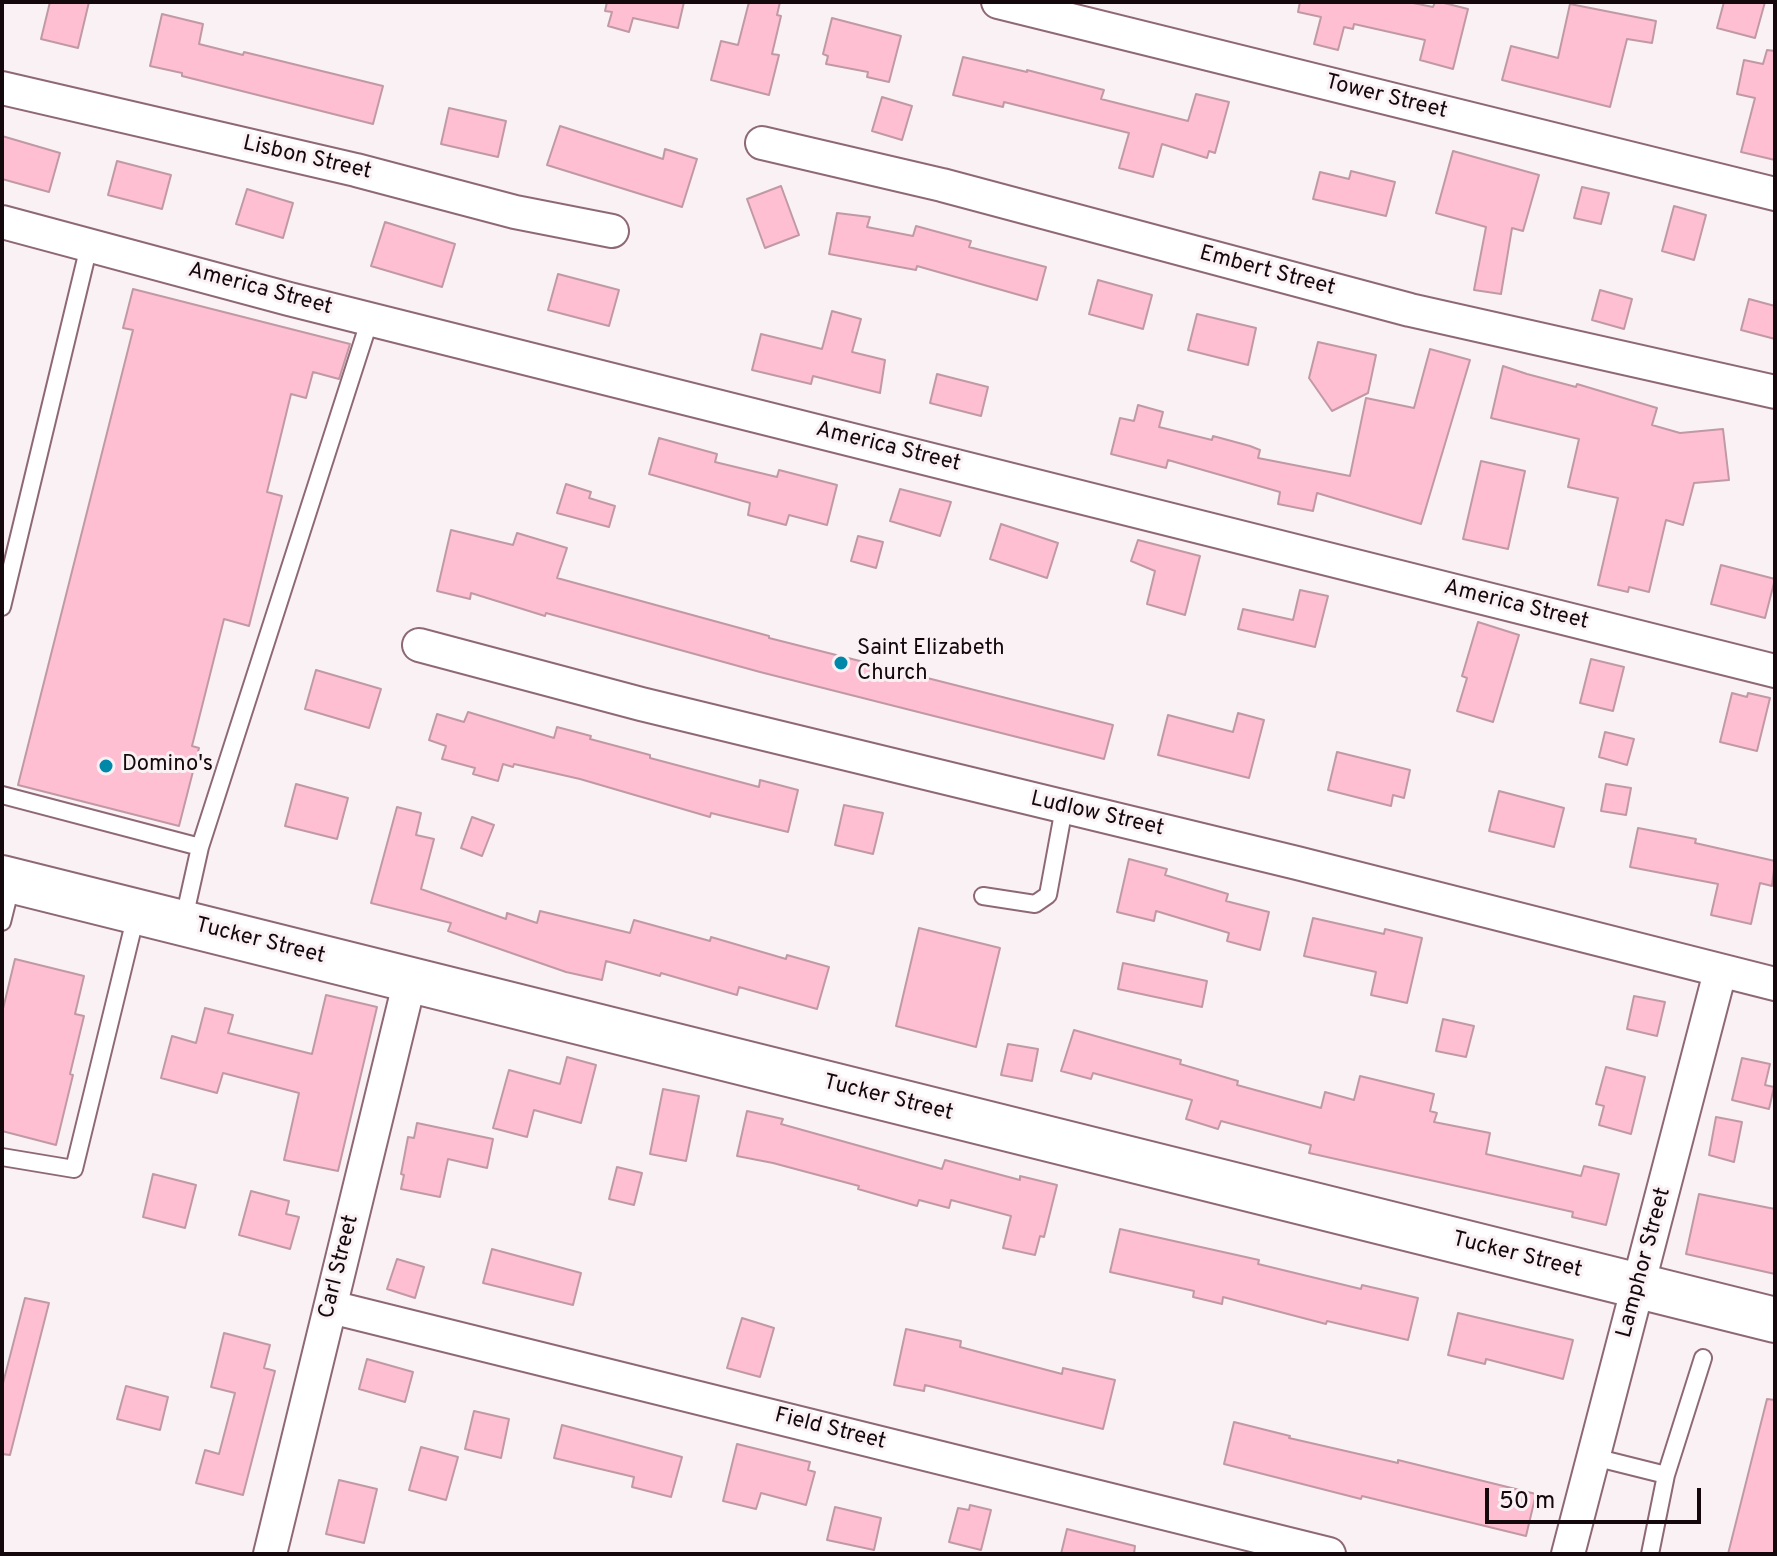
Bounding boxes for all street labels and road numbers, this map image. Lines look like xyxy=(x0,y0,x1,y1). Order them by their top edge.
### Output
street label: Tower Street xyxy=(1322,70,1450,126)
street label: Lisbon Street xyxy=(240,131,374,187)
street label: Embert Street xyxy=(1196,241,1338,303)
street label: America Street xyxy=(185,258,335,322)
street label: America Street xyxy=(813,417,963,479)
street label: America Street xyxy=(1441,575,1591,637)
street label: Ludlow Street xyxy=(1028,787,1166,843)
street label: Tucker Street xyxy=(192,913,328,971)
street label: Tucker Street xyxy=(820,1070,956,1128)
street label: Lamphor Street xyxy=(1612,1185,1678,1341)
street label: Carl Street xyxy=(314,1212,366,1322)
street label: Tucker Street xyxy=(1449,1227,1585,1285)
street label: Field Street xyxy=(772,1403,888,1457)

